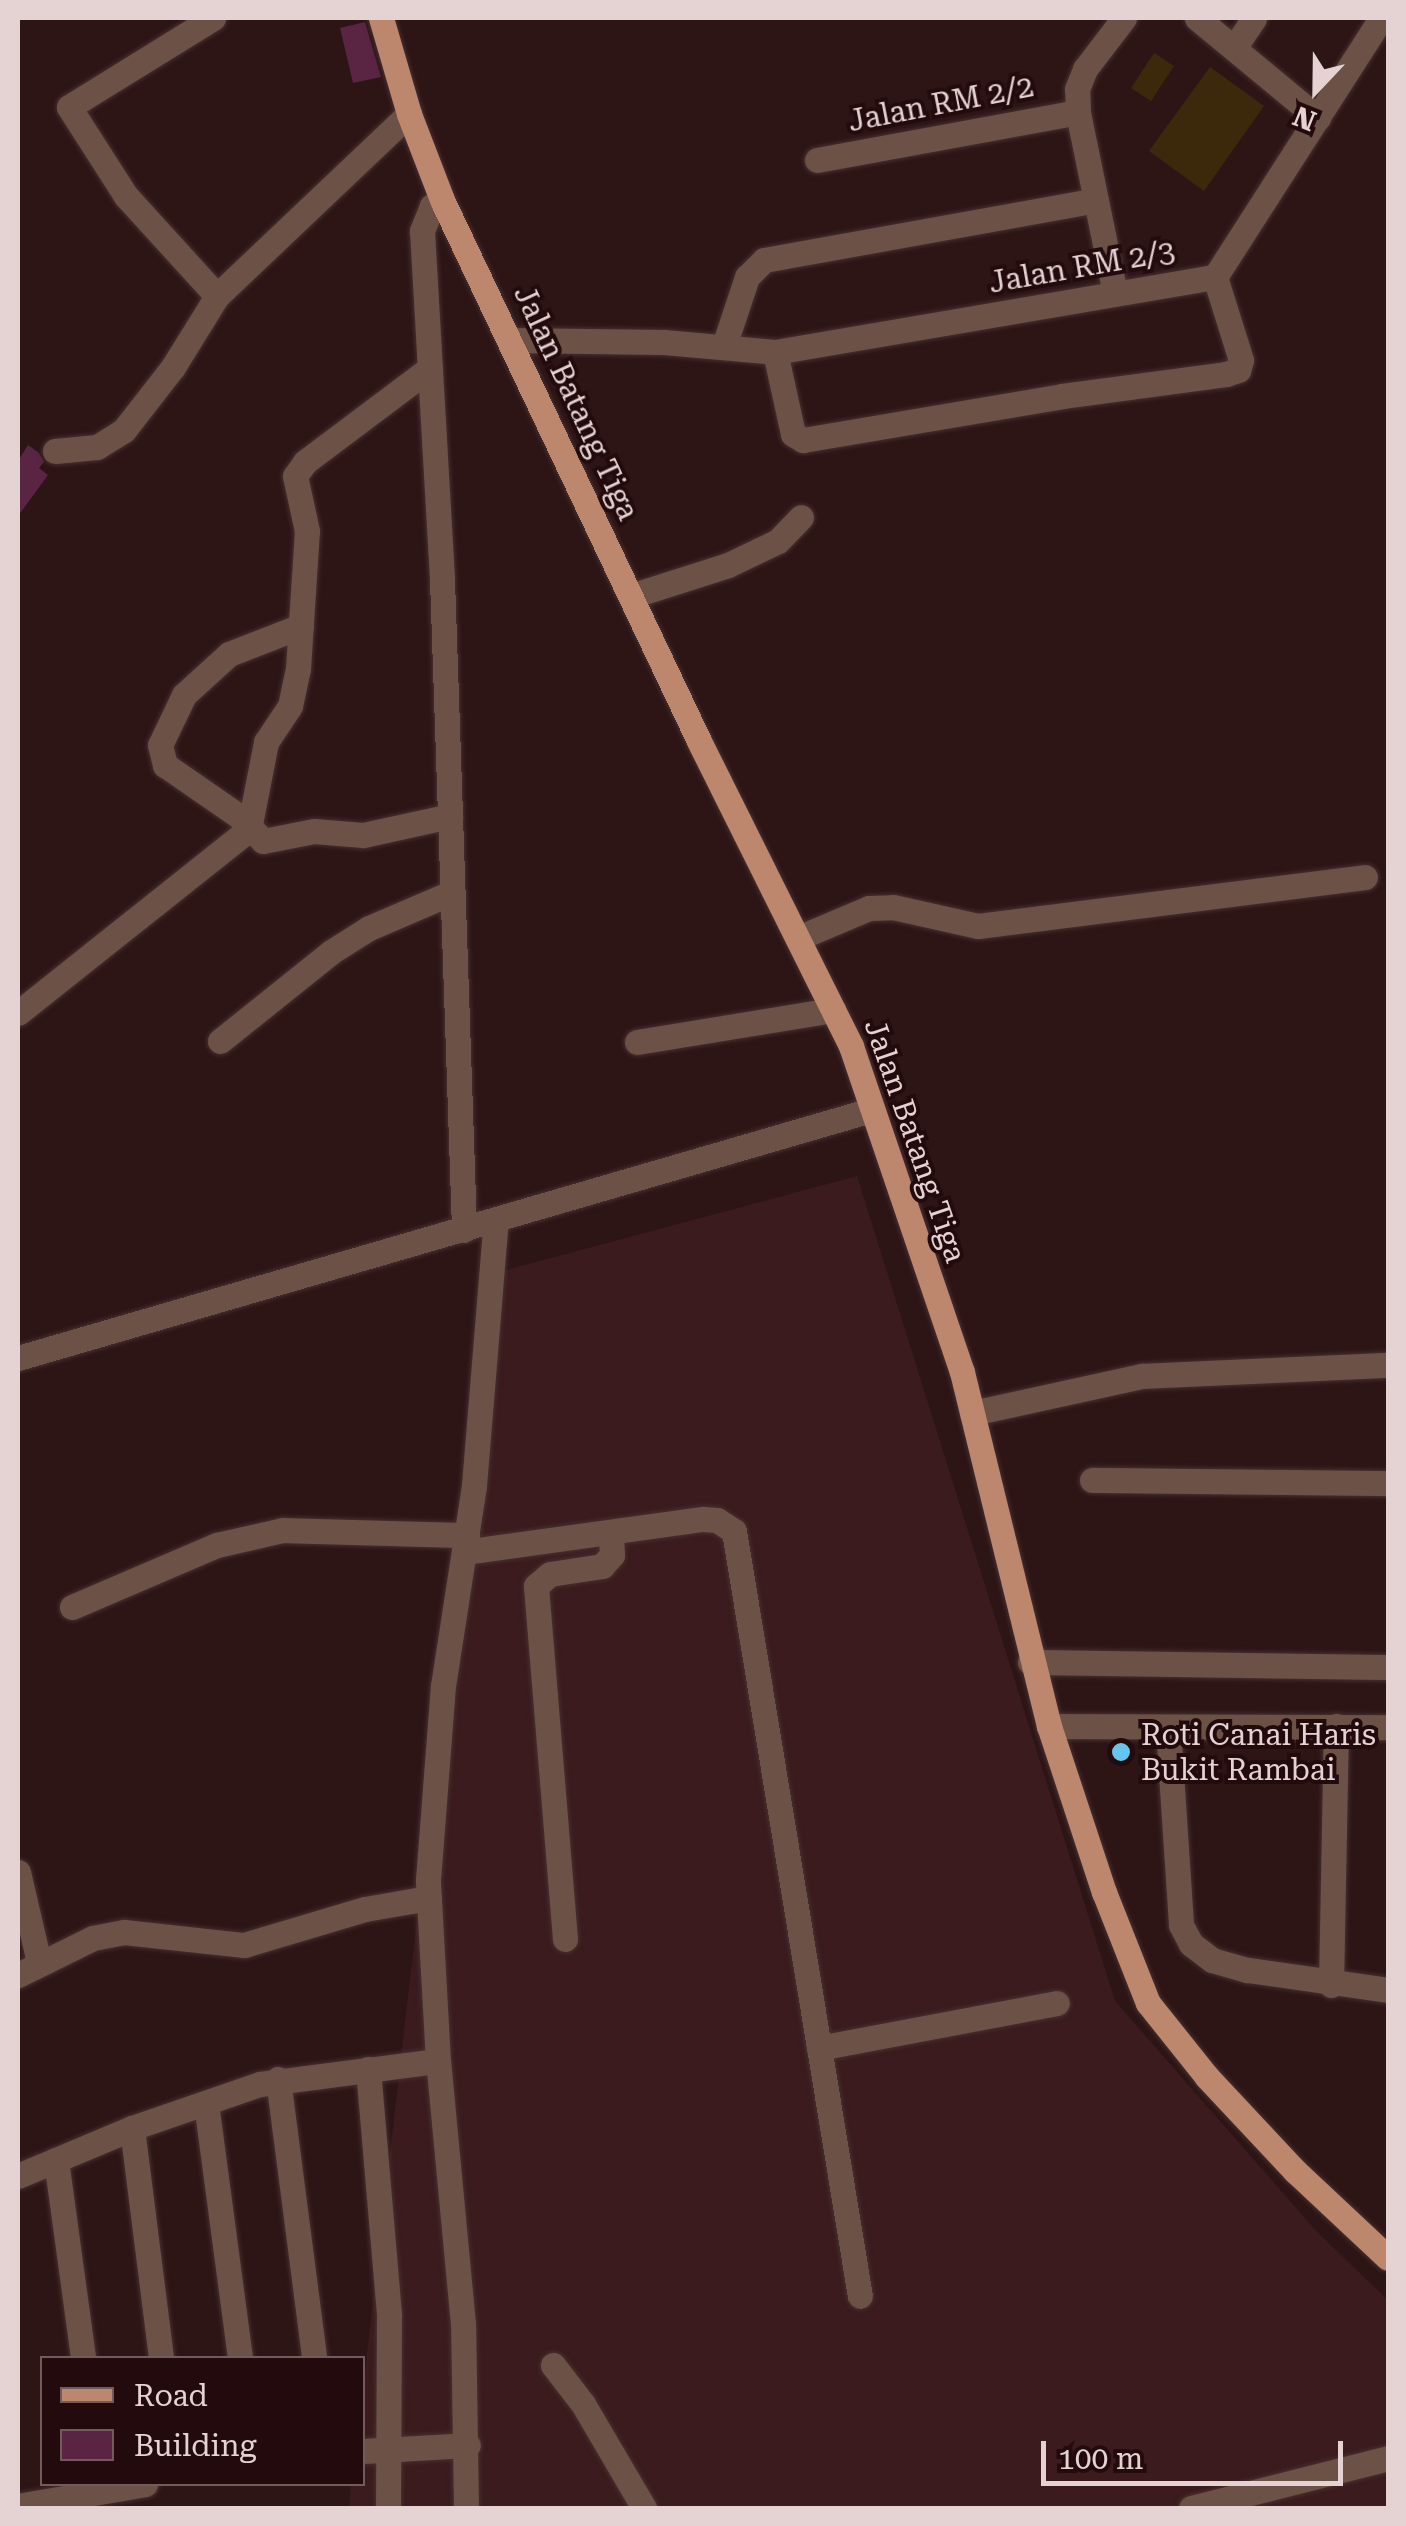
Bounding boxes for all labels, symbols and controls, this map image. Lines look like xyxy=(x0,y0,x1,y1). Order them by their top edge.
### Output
north arrow xyxy=(1266,40,1366,140)
street label: Jalan RM 2/2 xyxy=(845,68,1037,140)
text: N xyxy=(1288,99,1321,138)
street label: Jalan RM 2/3 xyxy=(986,233,1178,301)
street label: Jalan Batang Tiga xyxy=(506,280,646,526)
street label: Jalan Batang Tiga xyxy=(857,1015,973,1267)
place label: Roti Canai Haris Bukit Rambai xyxy=(1141,1717,1376,1788)
marker: Roti Canai Haris Bukit Rambai xyxy=(1110,1741,1132,1763)
legend xyxy=(40,2356,365,2486)
text: Road xyxy=(134,2378,208,2413)
scale bar xyxy=(1046,2421,1348,2483)
text: Building xyxy=(134,2428,257,2463)
text: 100 m xyxy=(1058,2441,1143,2476)

